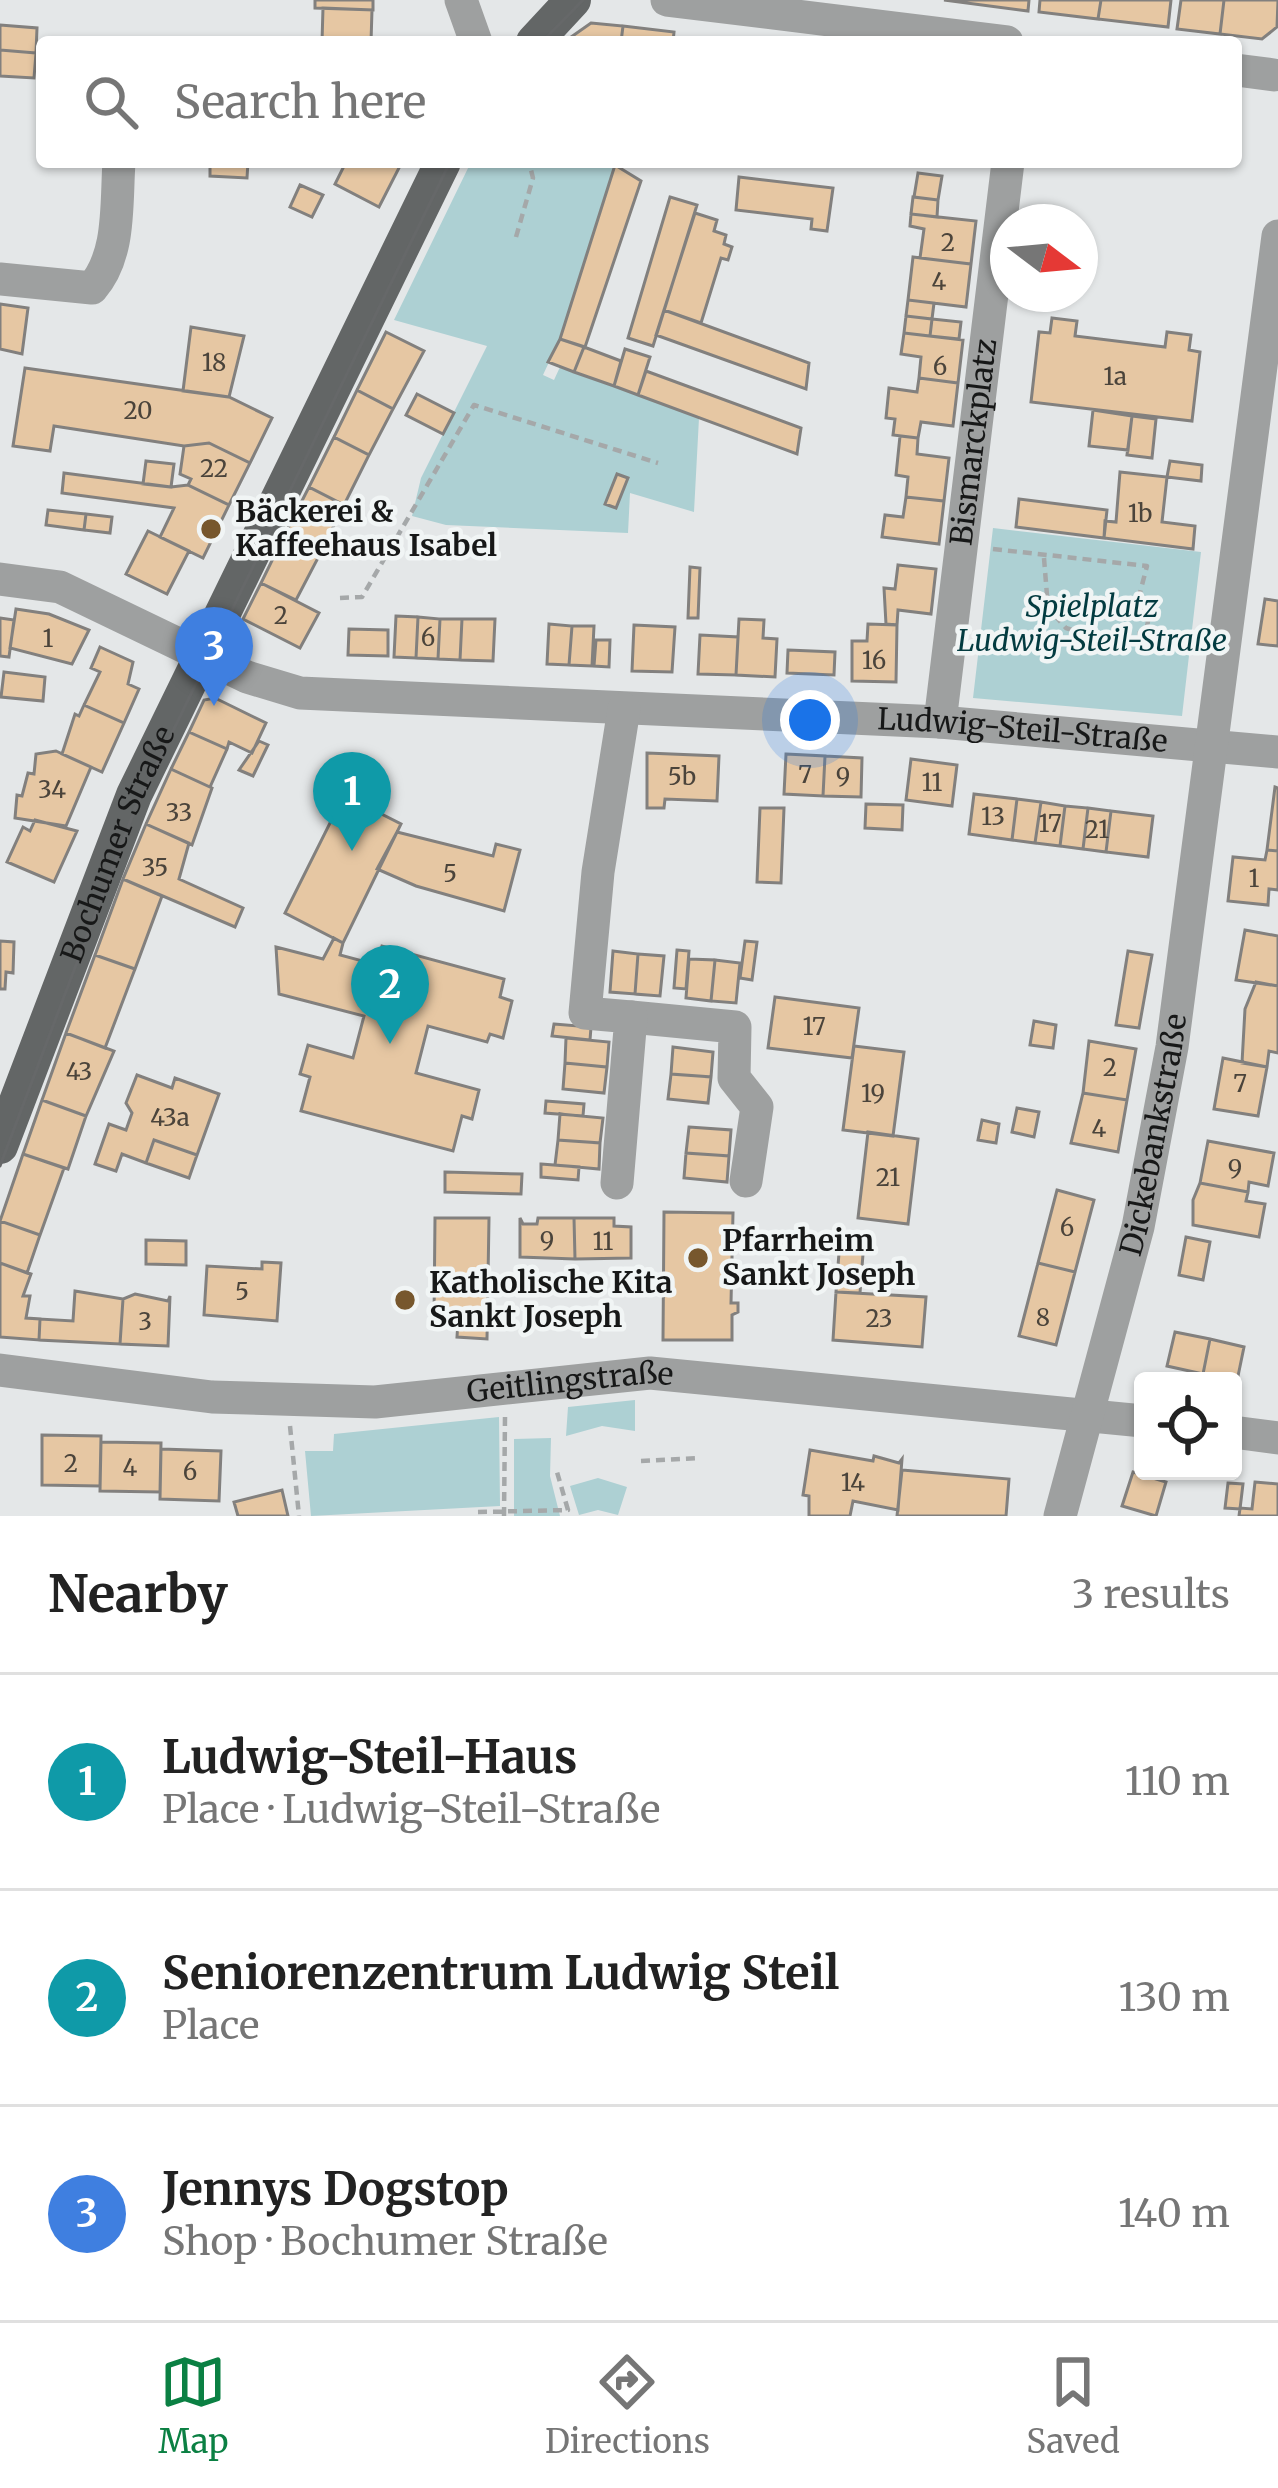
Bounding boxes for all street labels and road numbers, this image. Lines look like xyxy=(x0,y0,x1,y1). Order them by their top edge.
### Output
street label: Bismarckplatz xyxy=(942,336,1004,548)
street label: Ludwig-Steil-Straße xyxy=(877,699,1169,760)
street label: Bochumer Straße xyxy=(52,719,183,968)
street label: Dickebankstraße xyxy=(1111,1011,1194,1260)
street label: Geitlingstraße xyxy=(465,1352,675,1410)

